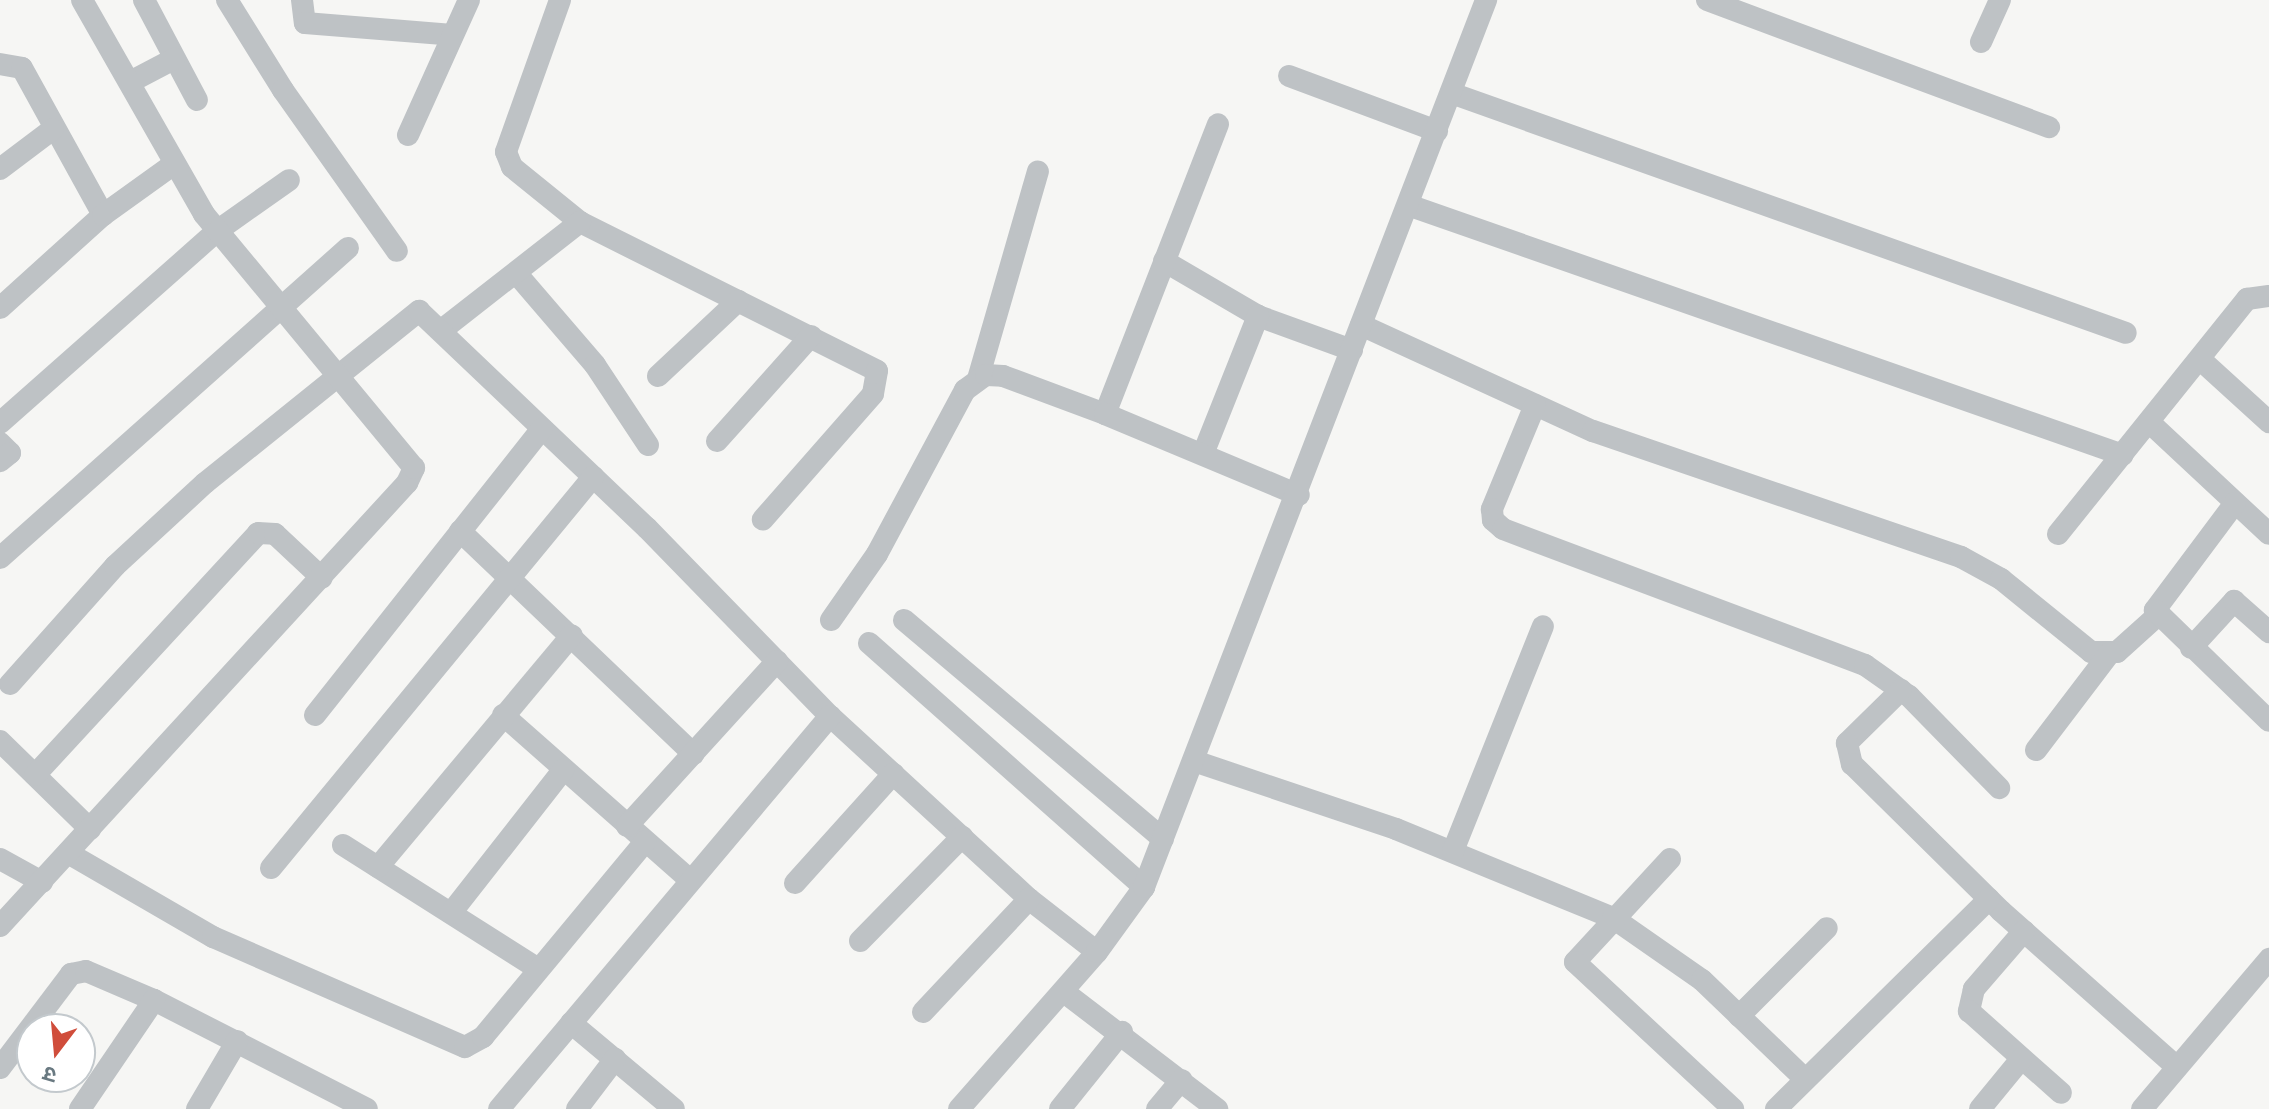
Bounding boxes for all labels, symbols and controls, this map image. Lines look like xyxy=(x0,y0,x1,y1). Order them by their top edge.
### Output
north arrow xyxy=(16,1013,96,1093)
text: उ xyxy=(41,1062,59,1086)

